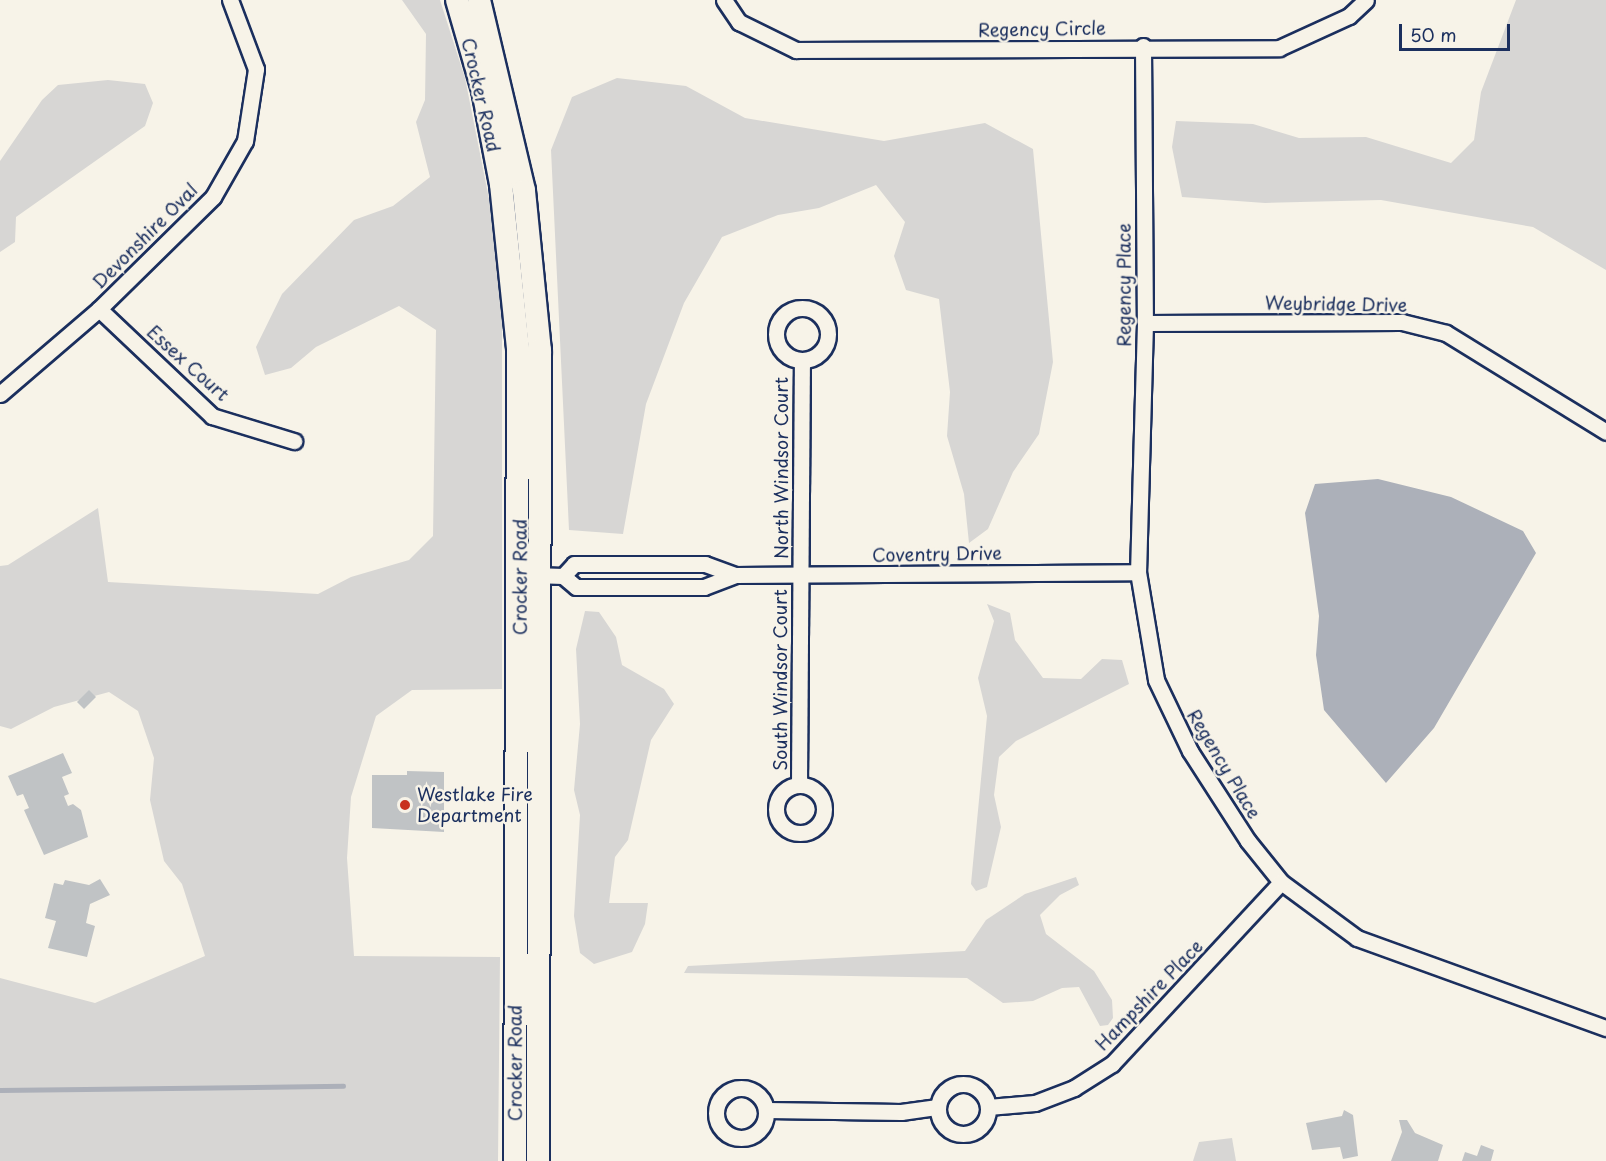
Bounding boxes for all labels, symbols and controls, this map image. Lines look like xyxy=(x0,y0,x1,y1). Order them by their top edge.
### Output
scale bar xyxy=(1402,12,1513,50)
street label: Regency Circle xyxy=(977,17,1107,41)
text: 50 m xyxy=(1410,21,1457,48)
street label: Crocker Road xyxy=(457,35,505,155)
street label: Devonshire Oval xyxy=(88,179,202,293)
street label: Regency Place xyxy=(1113,223,1135,347)
street label: Weybridge Drive xyxy=(1264,292,1408,316)
street label: Essex Court xyxy=(143,321,233,405)
street label: North Windsor Court xyxy=(770,376,792,560)
street label: Crocker Road xyxy=(509,518,531,636)
street label: Coventry Drive xyxy=(871,542,1003,566)
street label: South Windsor Court xyxy=(769,588,791,772)
street label: Regency Place xyxy=(1183,706,1265,822)
place label: Westlake Fire Department xyxy=(417,784,534,826)
marker: Westlake Fire Department xyxy=(398,798,412,812)
street label: Hampshire Place xyxy=(1091,936,1207,1054)
street label: Crocker Road xyxy=(504,1004,526,1122)

